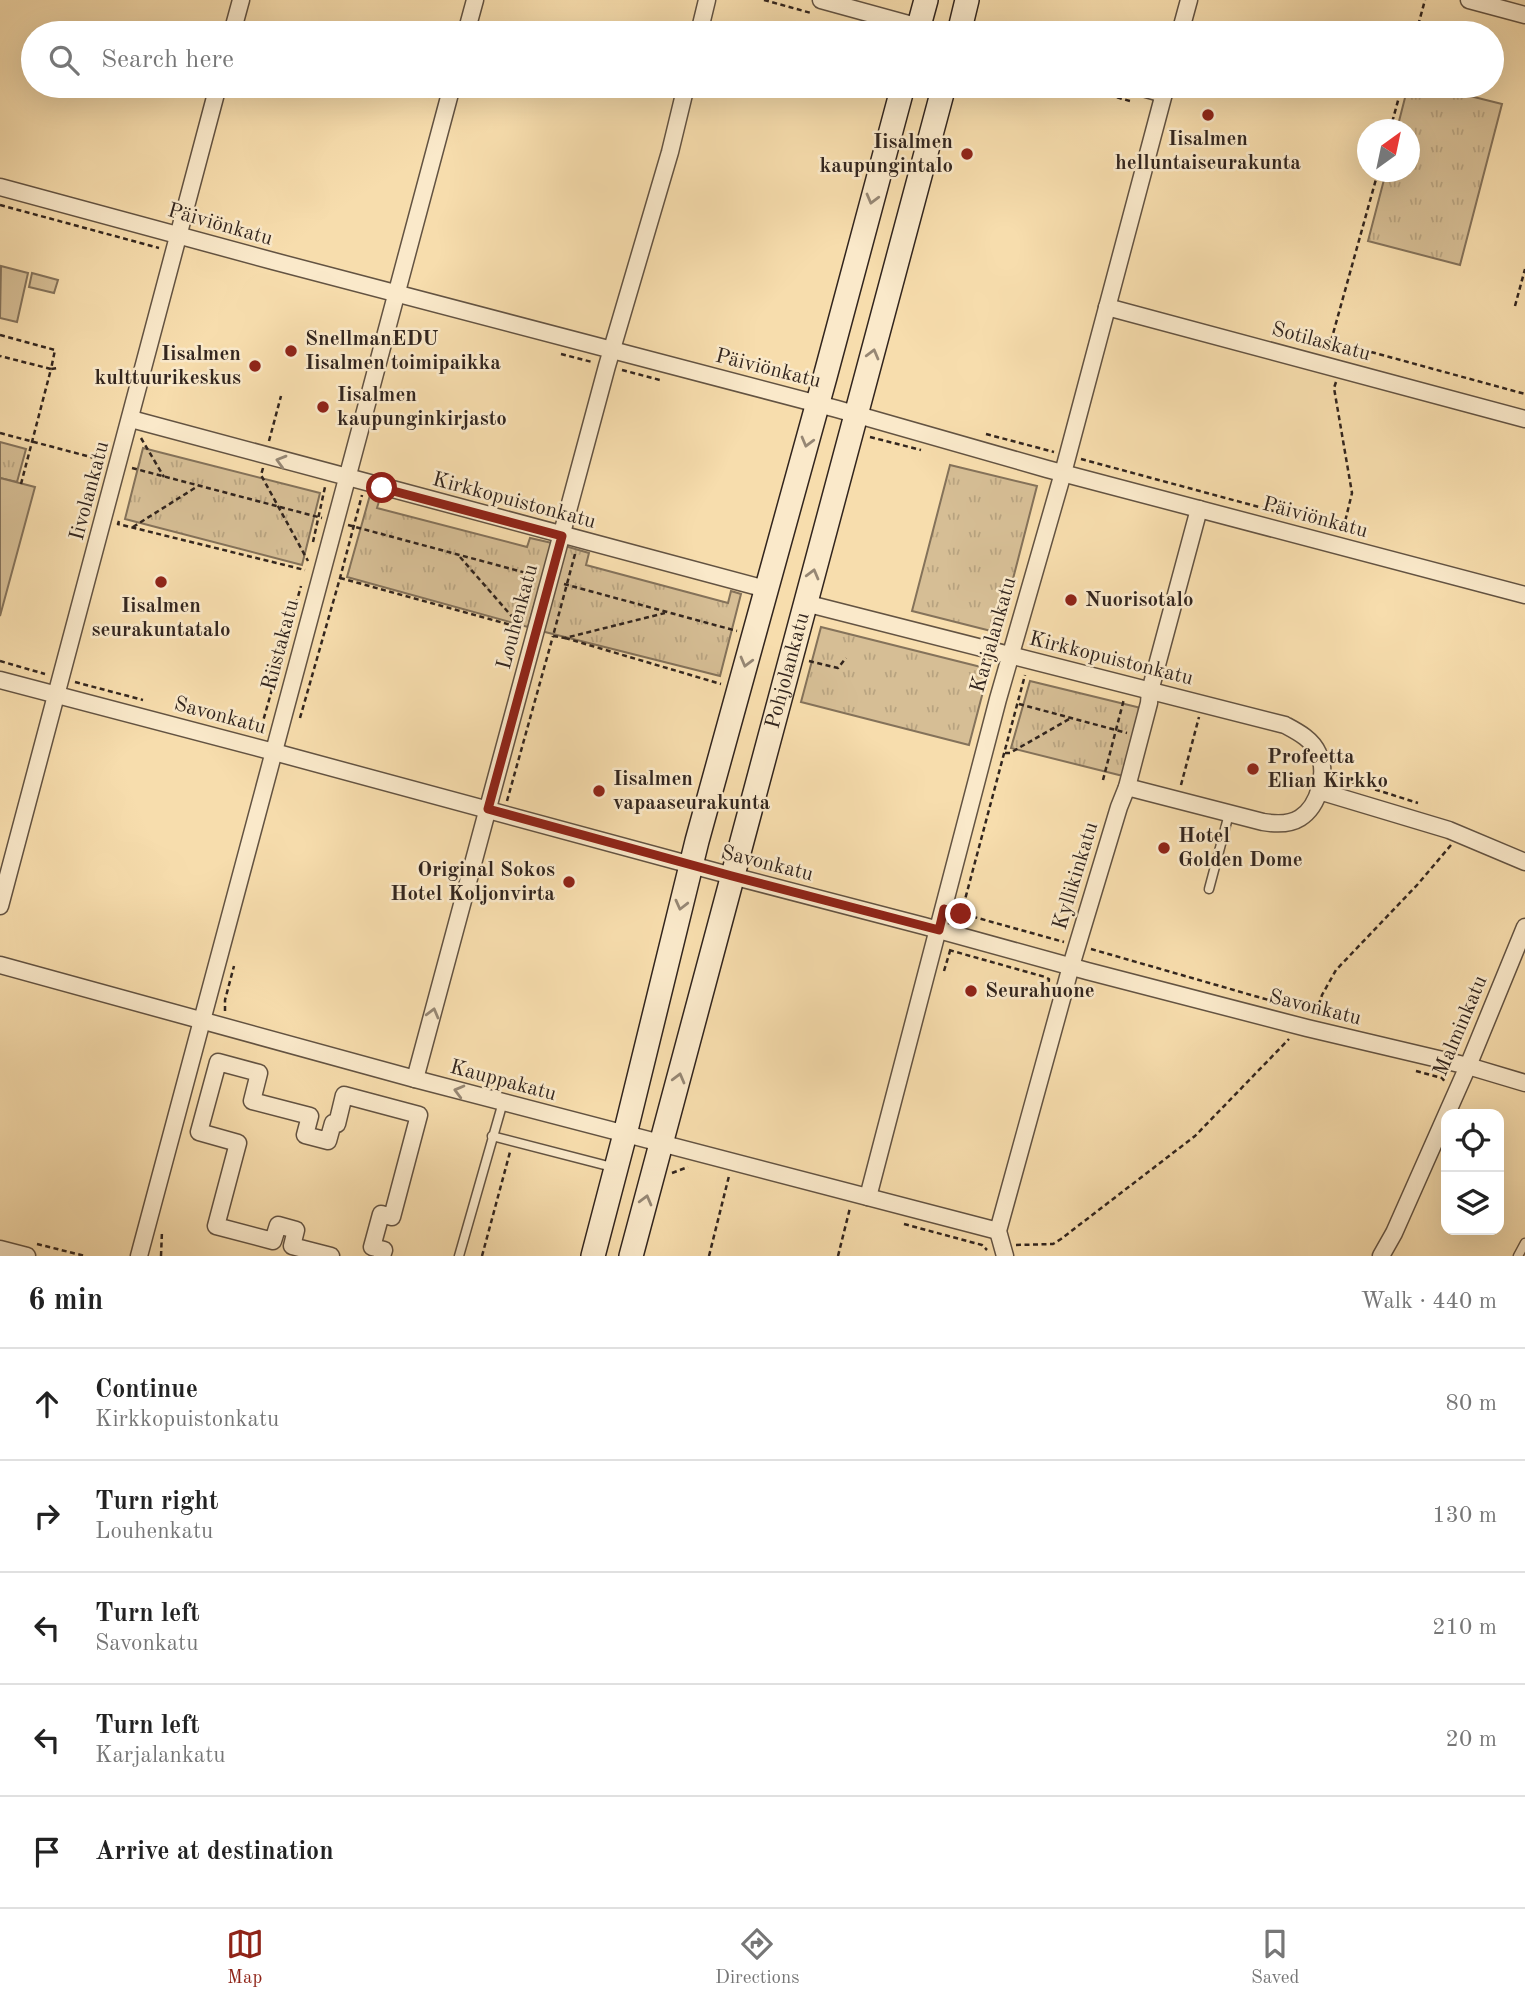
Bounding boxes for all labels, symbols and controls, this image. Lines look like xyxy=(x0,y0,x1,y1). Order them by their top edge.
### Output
search box xyxy=(21,21,1504,98)
icon: search xyxy=(45,41,83,79)
text: Search here xyxy=(101,47,234,73)
marker: Iisalmen helluntaiseurakunta xyxy=(1200,107,1216,123)
north arrow xyxy=(1357,119,1420,182)
place label: Iisalmen helluntaiseurakunta xyxy=(1115,129,1301,174)
place label: Iisalmen kaupungintalo xyxy=(819,132,953,177)
marker: Iisalmen kaupungintalo xyxy=(959,146,975,162)
one-way arrow xyxy=(866,193,880,205)
street label: Päiviönkatu xyxy=(165,200,275,250)
street label: Sotilaskatu xyxy=(1269,319,1373,365)
place label: SnellmanEDU Iisalmen toimipaikka xyxy=(305,329,501,374)
marker: SnellmanEDU Iisalmen toimipaikka xyxy=(283,343,299,359)
place label: Iisalmen kulttuurikeskus xyxy=(94,344,241,389)
street label: Päiviönkatu xyxy=(713,346,823,392)
one-way arrow xyxy=(864,348,879,360)
marker: Iisalmen kulttuurikeskus xyxy=(247,358,263,374)
place label: Iisalmen kaupunginkirjasto xyxy=(337,385,507,430)
marker: Iisalmen kaupunginkirjasto xyxy=(315,399,331,415)
one-way arrow xyxy=(801,436,815,448)
street label: Iivolankatu xyxy=(67,439,113,543)
one-way arrow xyxy=(275,454,287,469)
street label: Kirkkopuistonkatu xyxy=(430,469,598,533)
route start xyxy=(366,472,397,503)
street label: Päiviönkatu xyxy=(1260,494,1370,542)
street label: Louhenkatu xyxy=(494,562,542,672)
one-way arrow xyxy=(805,568,820,580)
marker: Iisalmen seurakuntatalo xyxy=(153,574,169,590)
street label: Karjalankatu xyxy=(967,575,1021,695)
place label: Nuorisotalo xyxy=(1085,590,1194,611)
marker: Nuorisotalo xyxy=(1063,592,1079,608)
place label: Iisalmen seurakuntatalo xyxy=(92,596,230,641)
street label: Riistakatu xyxy=(259,597,303,693)
street label: Pohjolankatu xyxy=(762,610,813,731)
street label: Kirkkopuistonkatu xyxy=(1027,628,1195,690)
one-way arrow xyxy=(740,655,754,667)
street label: Savonkatu xyxy=(172,694,268,738)
place label: Profeetta Elian Kirkko xyxy=(1267,747,1388,792)
marker: Profeetta Elian Kirkko xyxy=(1245,761,1261,777)
place label: Iisalmen vapaaseurakunta xyxy=(613,769,771,814)
marker: Iisalmen vapaaseurakunta xyxy=(591,783,607,799)
street label: Kyllikinkatu xyxy=(1050,819,1102,933)
place label: Hotel Golden Dome xyxy=(1178,826,1303,871)
marker: Hotel Golden Dome xyxy=(1156,840,1172,856)
street label: Savonkatu xyxy=(719,842,815,886)
place label: Original Sokos Hotel Koljonvirta xyxy=(390,860,555,905)
marker: Original Sokos Hotel Koljonvirta xyxy=(561,874,577,890)
route end xyxy=(945,898,976,929)
one-way arrow xyxy=(675,899,689,911)
street label: Malminkatu xyxy=(1430,973,1492,1079)
place label: Seurahuone xyxy=(985,981,1095,1002)
marker: Seurahuone xyxy=(963,983,979,999)
street label: Savonkatu xyxy=(1267,986,1363,1030)
one-way arrow xyxy=(425,1008,439,1020)
street label: Kauppakatu xyxy=(447,1057,559,1105)
one-way arrow xyxy=(671,1072,685,1084)
one-way arrow xyxy=(453,1085,465,1099)
map controls xyxy=(1441,1109,1504,1235)
button: locate xyxy=(1441,1109,1504,1172)
button: layers xyxy=(1441,1172,1504,1235)
one-way arrow xyxy=(638,1194,652,1206)
text: 6 min xyxy=(28,1286,103,1316)
text: Walk · 440 m xyxy=(1361,1290,1497,1313)
text: Continue xyxy=(95,1377,198,1403)
icon: ahead xyxy=(28,1385,66,1423)
text: 80 m xyxy=(1446,1392,1497,1415)
text: Kirkkopuistonkatu xyxy=(95,1408,279,1431)
text: Turn right xyxy=(95,1489,218,1515)
icon: right xyxy=(28,1497,66,1535)
text: 130 m xyxy=(1432,1504,1497,1527)
text: Louhenkatu xyxy=(95,1520,213,1543)
text: Turn left xyxy=(95,1601,200,1627)
icon: left xyxy=(28,1609,66,1647)
text: 210 m xyxy=(1432,1616,1497,1639)
text: Savonkatu xyxy=(95,1632,198,1655)
text: Turn left xyxy=(95,1713,200,1739)
icon: left xyxy=(28,1721,66,1759)
text: 20 m xyxy=(1446,1728,1497,1751)
text: Karjalankatu xyxy=(95,1744,226,1767)
icon: arrive xyxy=(28,1833,66,1871)
text: Arrive at destination xyxy=(95,1839,334,1865)
tab: Map xyxy=(226,1925,264,1990)
tab: Directions xyxy=(715,1925,800,1990)
tab: Saved xyxy=(1251,1925,1299,1990)

